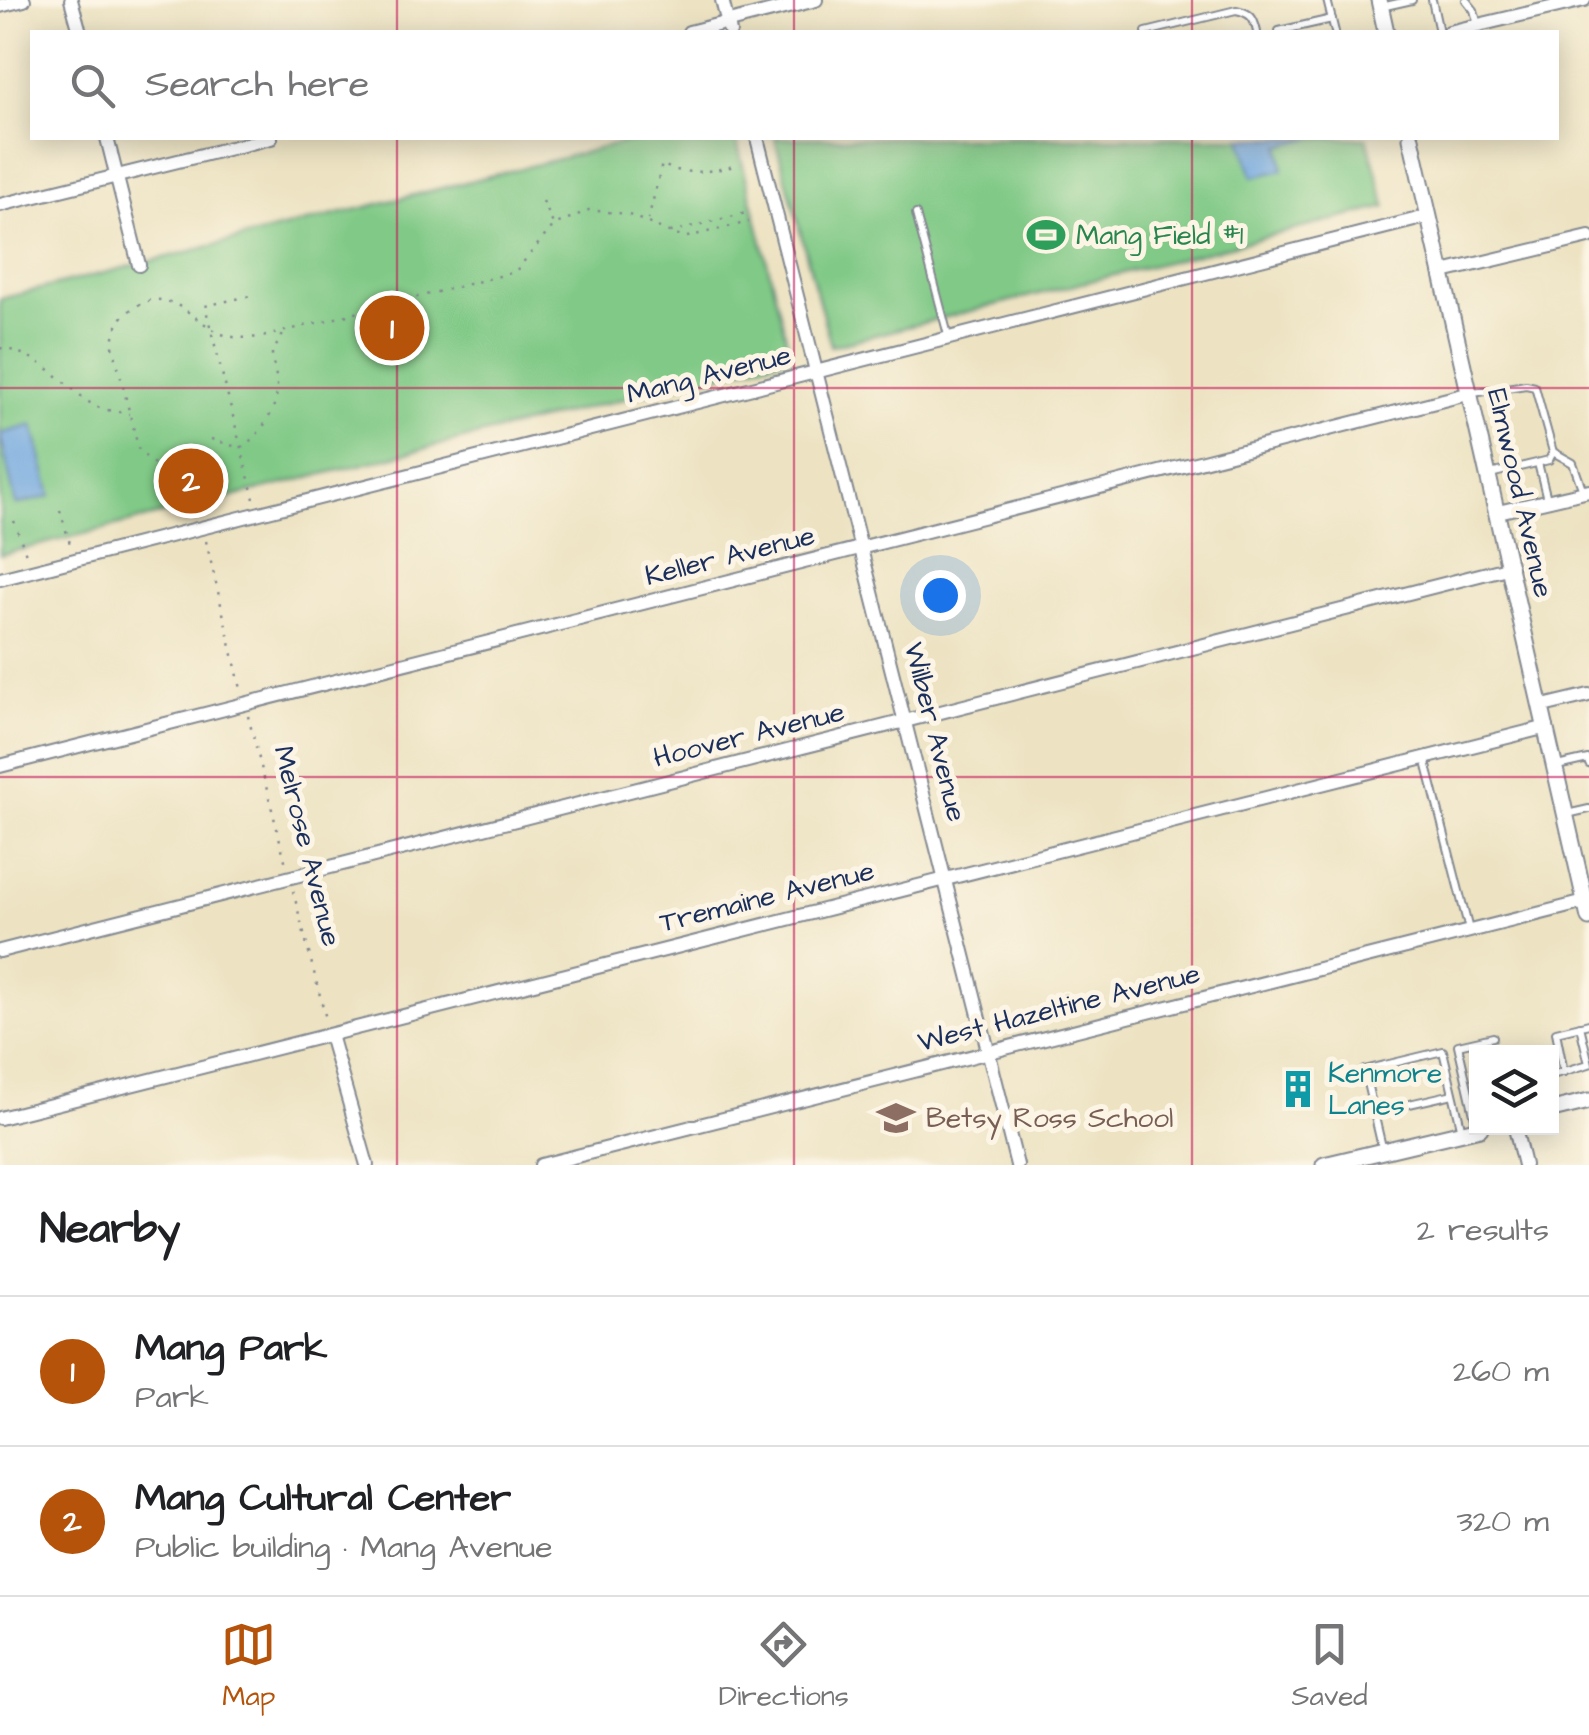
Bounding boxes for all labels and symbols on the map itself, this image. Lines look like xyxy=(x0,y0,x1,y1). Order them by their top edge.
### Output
sports icon: Mang Field #1 xyxy=(1025,214,1067,256)
place label: Mang Field #1 xyxy=(1076,216,1244,256)
pin: 1 xyxy=(360,290,424,366)
street label: Mang Avenue xyxy=(623,336,795,415)
street label: Elmwood Avenue xyxy=(1477,385,1563,601)
pin: 2 xyxy=(158,444,224,518)
street label: Keller Avenue xyxy=(641,516,819,596)
your location xyxy=(915,570,966,621)
street label: Wilber Avenue xyxy=(894,638,976,826)
street label: Hoover Avenue xyxy=(649,692,849,778)
street label: Melrose Avenue xyxy=(263,742,351,950)
street label: Tremaine Avenue xyxy=(656,852,878,942)
street label: West Hazeltine Avenue xyxy=(914,954,1204,1062)
place label: Kenmore Lanes xyxy=(1328,1054,1442,1125)
building icon: Kenmore Lanes xyxy=(1277,1068,1319,1110)
school or university icon: Betsy Ross School xyxy=(875,1097,917,1139)
place label: Betsy Ross School xyxy=(926,1099,1174,1140)

